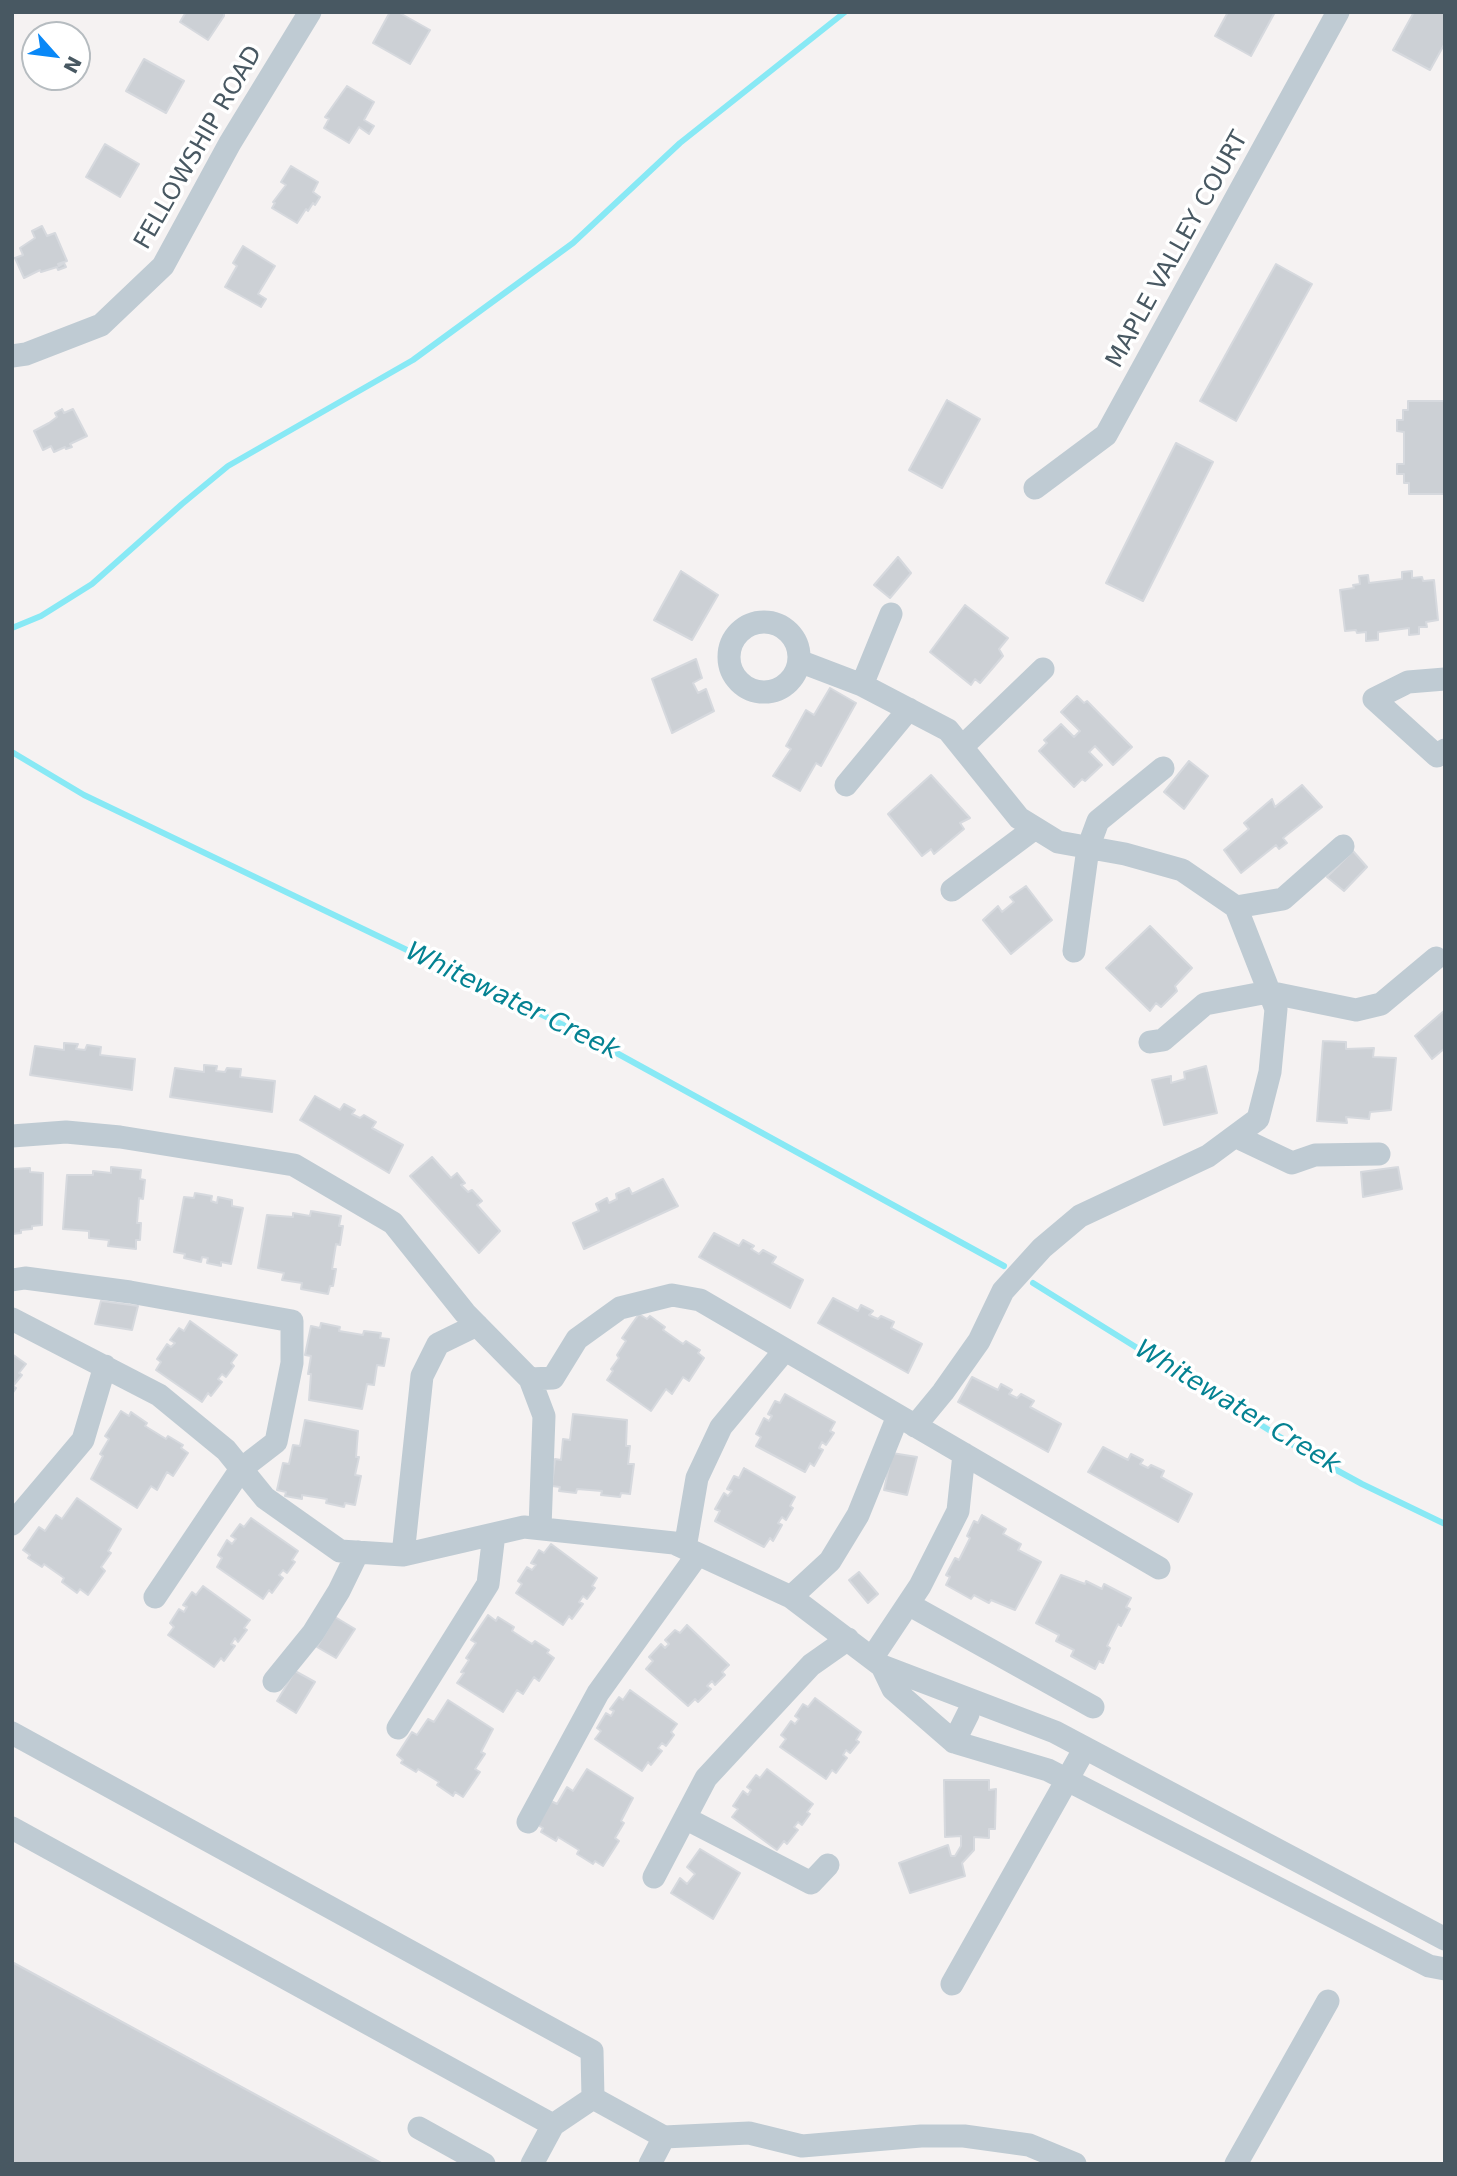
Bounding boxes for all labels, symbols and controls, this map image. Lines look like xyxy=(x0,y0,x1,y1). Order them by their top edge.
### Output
north arrow xyxy=(21,21,91,91)
street label: FELLOWSHIP ROAD xyxy=(129,41,269,255)
text: N xyxy=(59,53,86,77)
street label: MAPLE VALLEY COURT xyxy=(1101,127,1255,373)
water label: Whitewater Creek xyxy=(400,937,624,1067)
water label: Whitewater Creek xyxy=(1129,1334,1345,1482)

